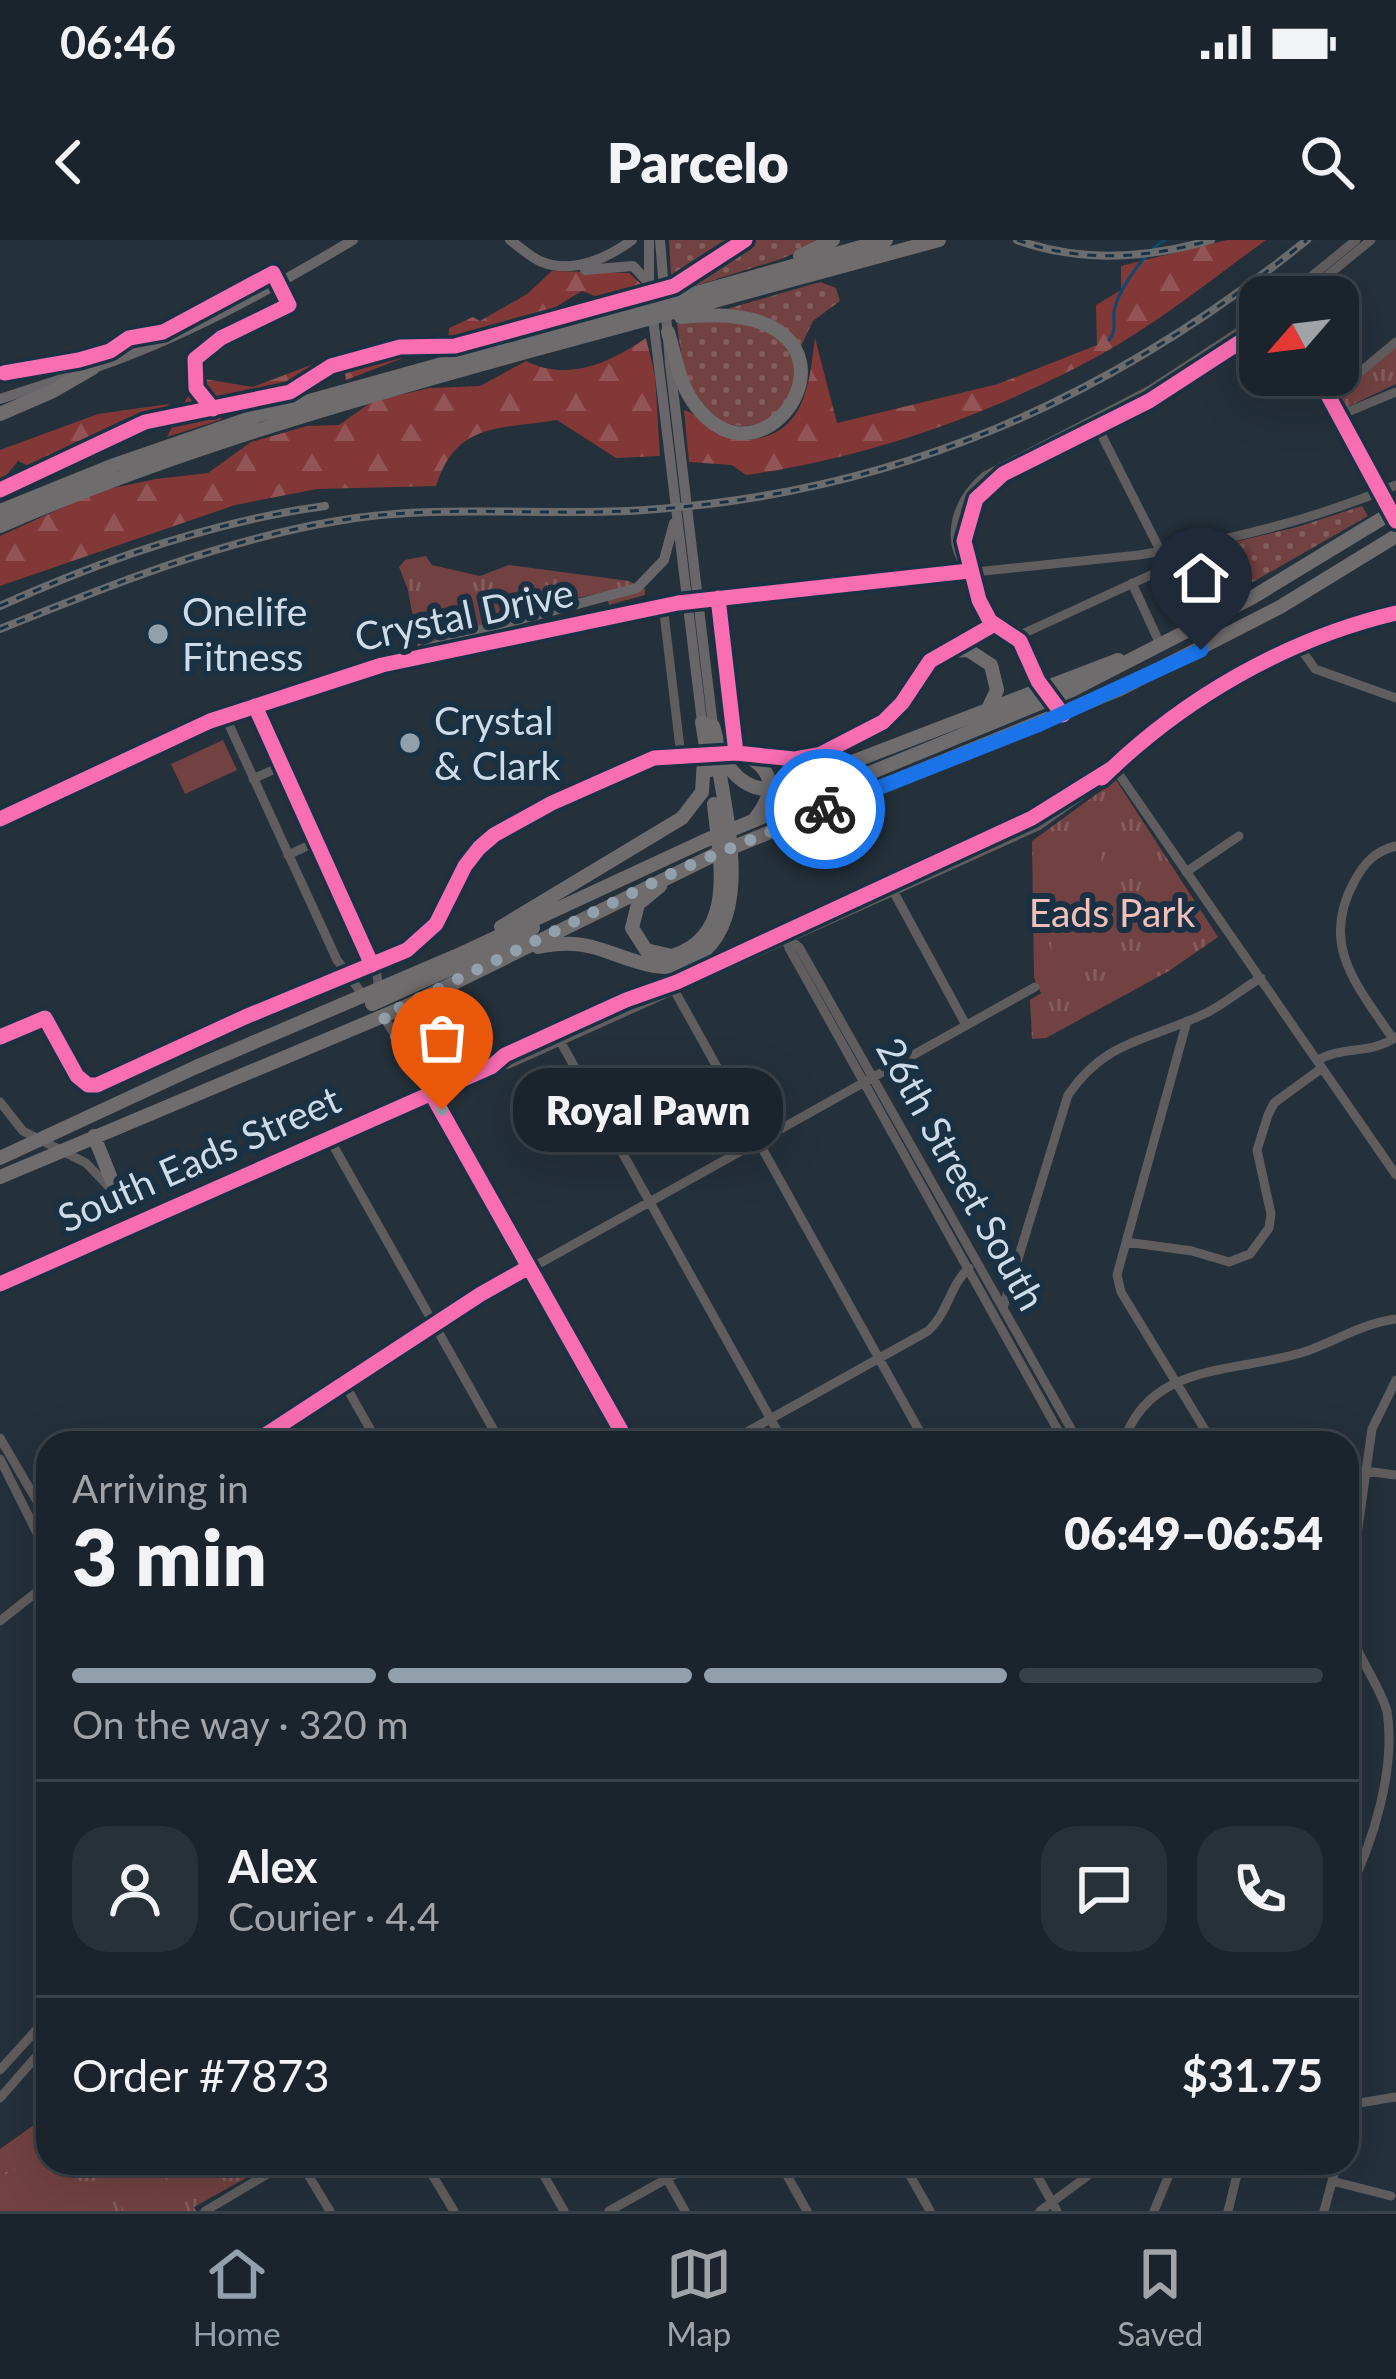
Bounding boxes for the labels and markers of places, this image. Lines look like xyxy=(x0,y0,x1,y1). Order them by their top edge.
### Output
pin xyxy=(1150,527,1252,650)
place label: Onelife Fitness xyxy=(182,588,307,679)
marker: Onelife Fitness xyxy=(145,621,171,647)
place label: Crystal & Clark xyxy=(434,697,561,788)
marker: Crystal & Clark xyxy=(397,730,423,756)
pin xyxy=(391,987,493,1110)
callout: Royal Pawn xyxy=(514,1068,784,1152)

